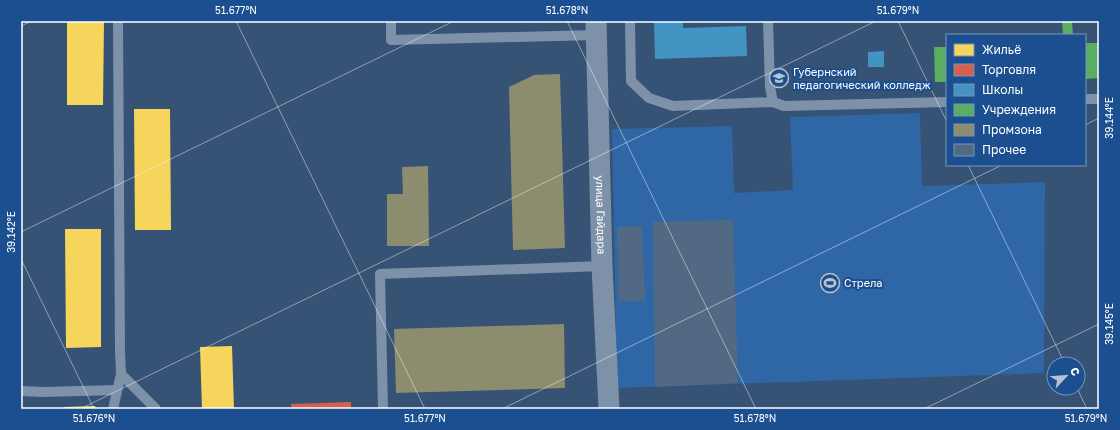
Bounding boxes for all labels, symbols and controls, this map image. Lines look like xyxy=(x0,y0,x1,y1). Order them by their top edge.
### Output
text: 51.677°N xyxy=(215,4,257,16)
text: 51.678°N xyxy=(546,4,588,16)
text: 51.679°N xyxy=(877,4,919,16)
legend xyxy=(946,34,1086,166)
text: Жильё xyxy=(982,42,1021,57)
text: Торговля xyxy=(982,62,1036,77)
place label: Губернский педагогический колледж xyxy=(793,65,931,91)
school or university icon: Губернский педагогический колледж xyxy=(768,67,790,89)
text: Школы xyxy=(982,82,1023,97)
text: 39.144°E xyxy=(1103,97,1115,139)
text: Учреждения xyxy=(982,102,1056,117)
text: Промзона xyxy=(982,122,1042,137)
text: Прочее xyxy=(982,142,1026,157)
street label: улица Гайдара xyxy=(594,175,609,255)
text: 39.142°E xyxy=(5,211,17,253)
sports icon: Стрела xyxy=(819,272,841,294)
place label: Стрела xyxy=(844,276,883,289)
text: 39.145°E xyxy=(1103,303,1115,345)
north arrow xyxy=(1046,356,1086,396)
text: С xyxy=(1068,365,1083,378)
text: 51.676°N xyxy=(73,412,115,424)
text: 51.677°N xyxy=(404,412,446,424)
text: 51.678°N xyxy=(734,412,776,424)
text: 51.679°N xyxy=(1065,412,1107,424)

